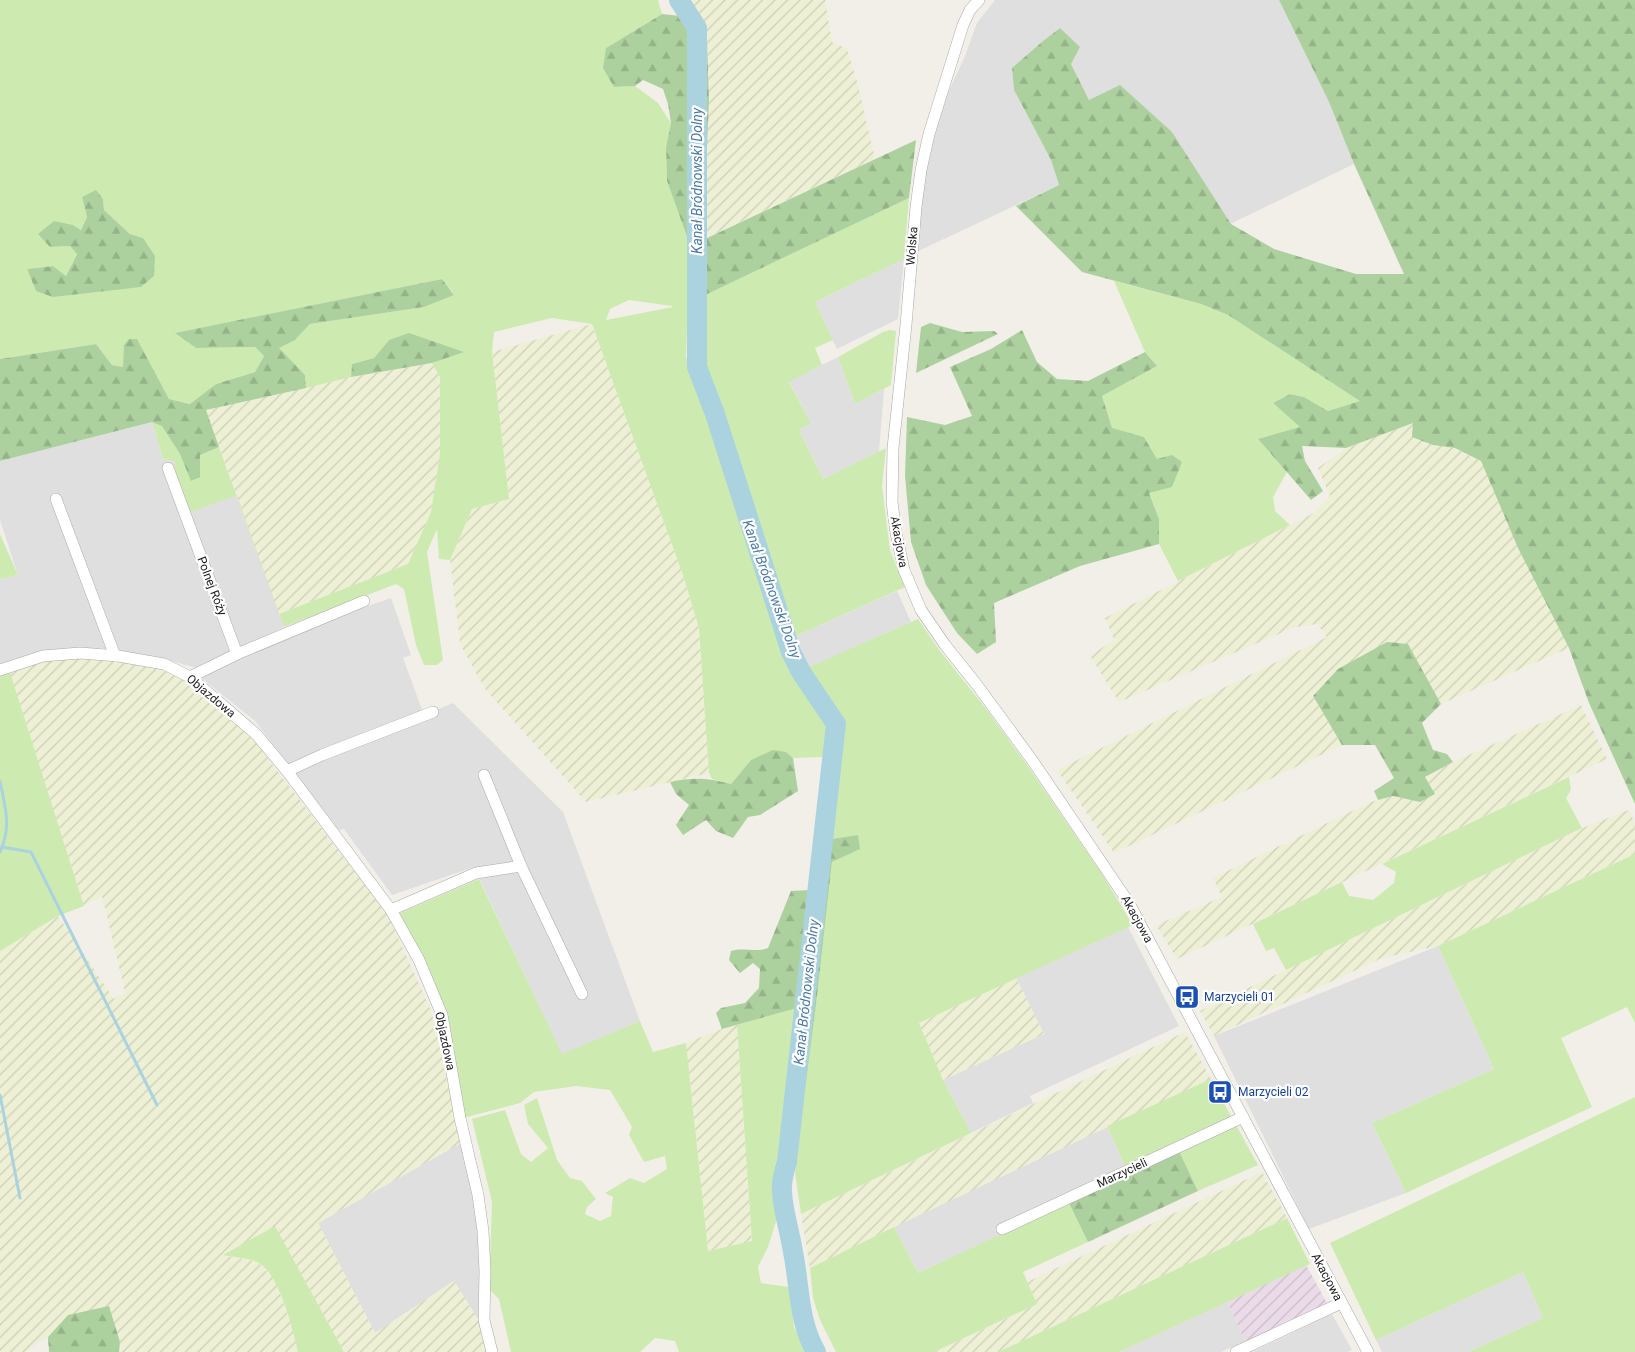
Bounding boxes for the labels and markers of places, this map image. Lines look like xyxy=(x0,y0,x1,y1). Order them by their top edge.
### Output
bus stop icon: Marzycieli 01 xyxy=(1174,984,1200,1010)
place label: Marzycieli 01 xyxy=(1204,990,1275,1004)
bus stop icon: Marzycieli 02 xyxy=(1207,1079,1233,1105)
place label: Marzycieli 02 xyxy=(1238,1085,1309,1099)

